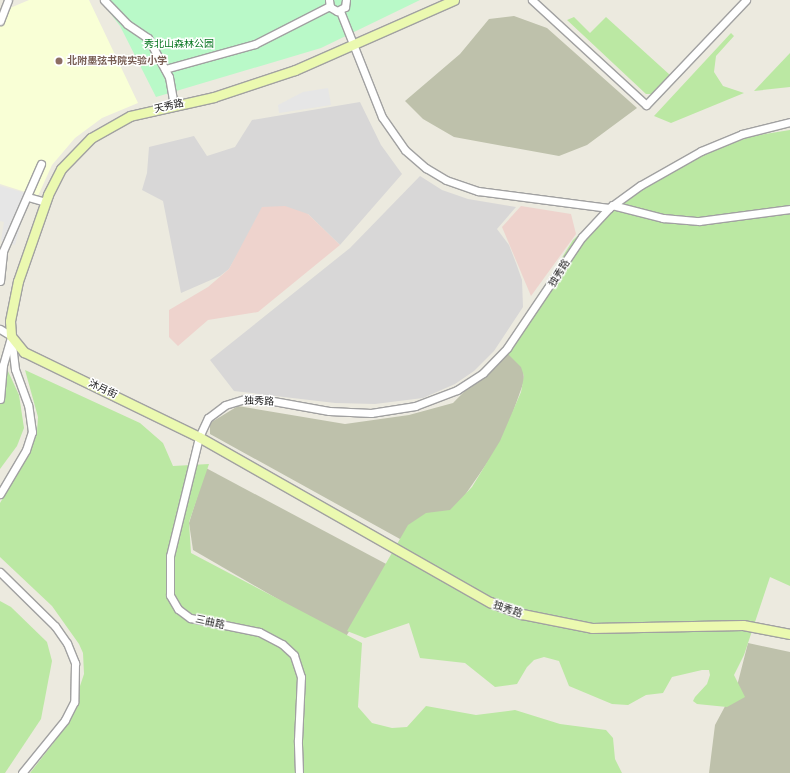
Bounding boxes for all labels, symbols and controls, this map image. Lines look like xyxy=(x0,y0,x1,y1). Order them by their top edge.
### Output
park label: 秀北山森林公园 xyxy=(144,38,214,50)
place label: 北附墨弦书院实验小学 xyxy=(67,55,167,67)
marker: 北附墨弦书院实验小学 xyxy=(54,56,64,66)
street label: 天秀路 xyxy=(153,97,185,115)
street label: 独秀路 xyxy=(546,257,572,289)
street label: 沐月街 xyxy=(87,377,119,401)
street label: 独秀路 xyxy=(244,394,274,408)
street label: 独秀路 xyxy=(492,598,524,620)
street label: 三曲路 xyxy=(194,613,226,631)

